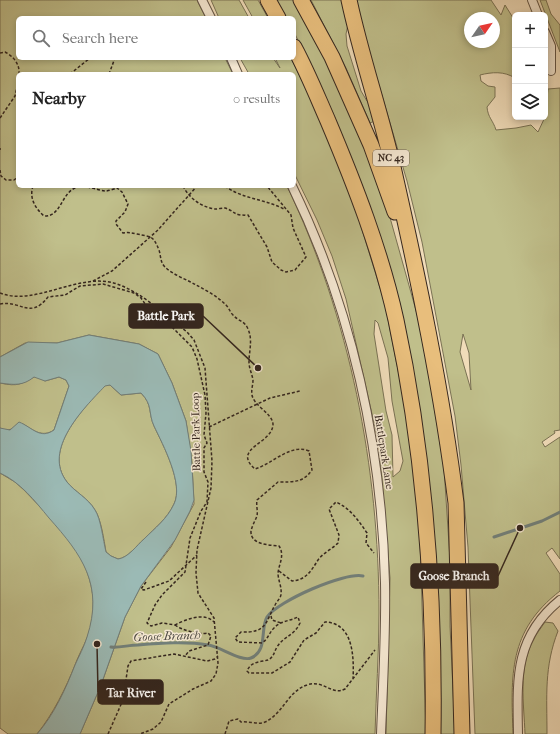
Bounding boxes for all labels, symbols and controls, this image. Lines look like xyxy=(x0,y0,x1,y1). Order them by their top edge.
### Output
north arrow xyxy=(464,12,500,48)
map controls xyxy=(512,12,548,120)
button: + xyxy=(512,12,548,48)
search box xyxy=(16,16,296,60)
icon: search xyxy=(30,27,52,49)
text: Search here xyxy=(62,29,138,47)
button: − xyxy=(512,48,548,84)
button: layers xyxy=(512,84,548,120)
text: Nearby xyxy=(32,88,86,108)
text: 0 results xyxy=(233,91,280,106)
road number: NC 43 xyxy=(373,150,409,166)
callout: Battle Park xyxy=(129,304,203,328)
text: Battle Park xyxy=(137,309,196,323)
street label: Battle Park Loop xyxy=(189,392,203,472)
street label: Battlepark Lane xyxy=(372,414,396,491)
callout: Goose Branch xyxy=(411,564,498,588)
text: Goose Branch xyxy=(419,569,490,583)
water label: Goose Branch xyxy=(133,628,201,644)
callout: Tar River xyxy=(98,680,163,704)
text: Tar River xyxy=(105,686,156,700)

